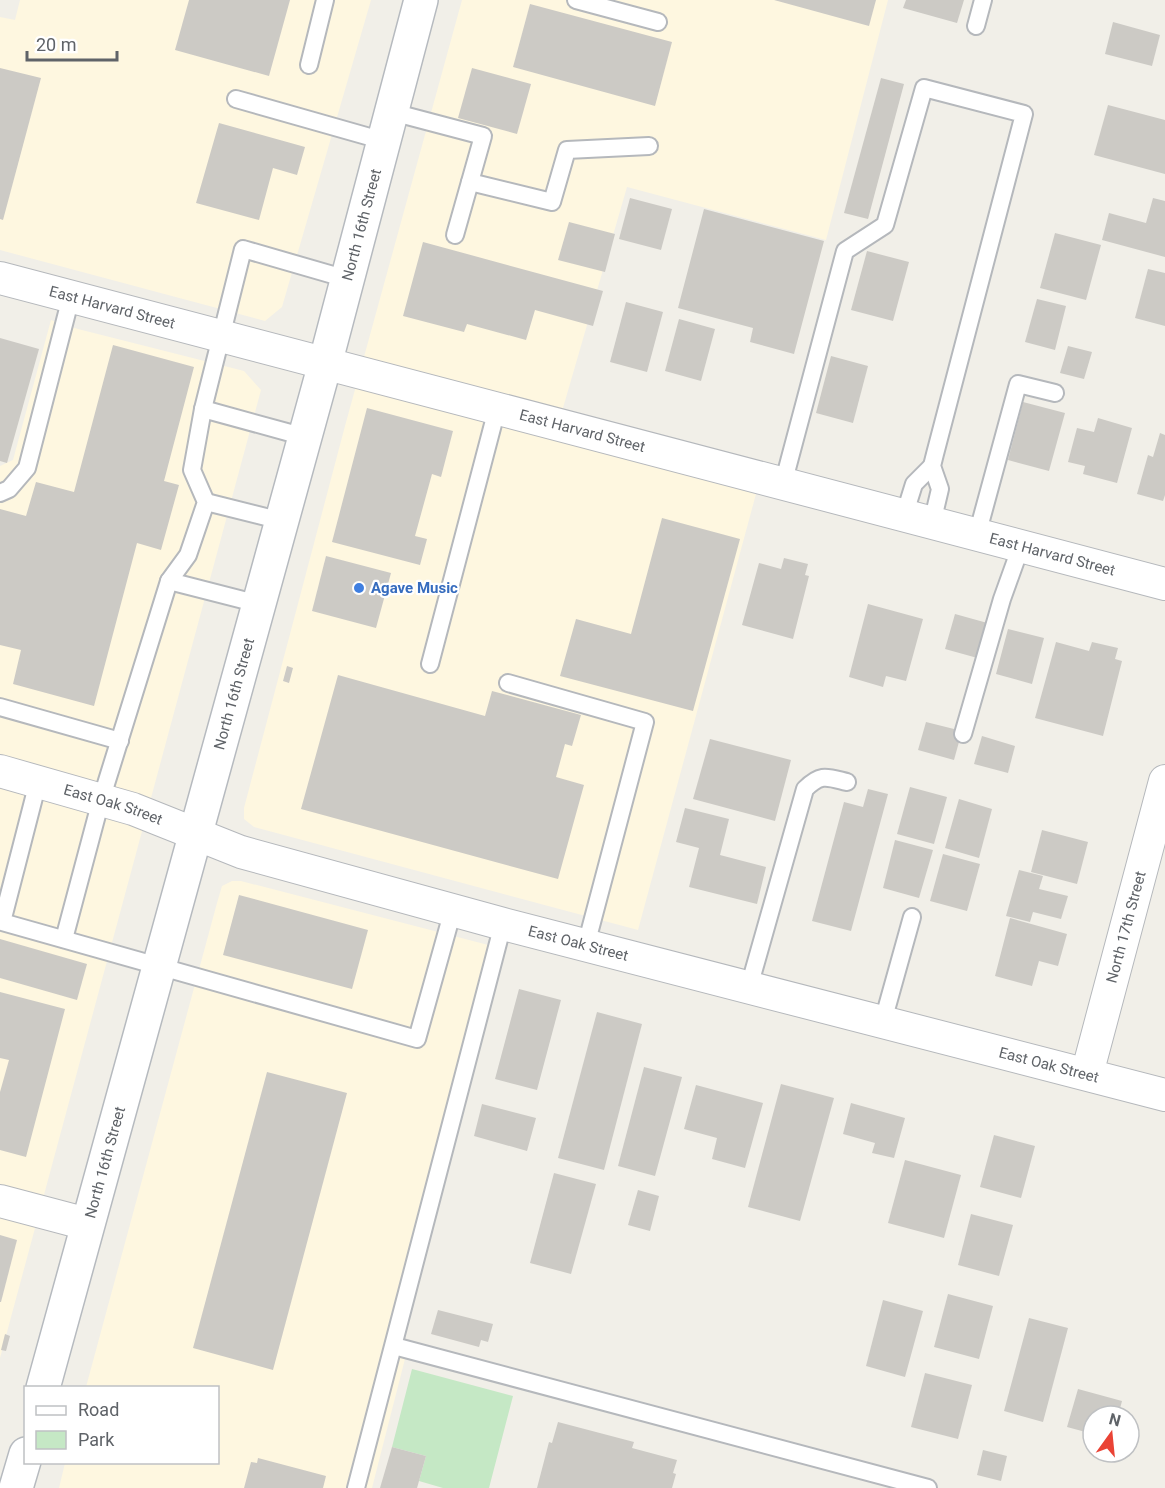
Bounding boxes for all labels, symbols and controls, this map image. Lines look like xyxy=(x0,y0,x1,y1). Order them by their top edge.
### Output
scale bar xyxy=(27,24,117,62)
text: 20 m xyxy=(36,34,76,55)
street label: North 16th Street xyxy=(338,167,385,283)
street label: East Harvard Street xyxy=(47,282,177,333)
street label: East Harvard Street xyxy=(517,406,647,456)
street label: East Harvard Street xyxy=(987,529,1117,580)
place label: Agave Music xyxy=(371,579,458,597)
marker: Agave Music xyxy=(352,581,366,595)
street label: North 16th Street xyxy=(210,636,258,752)
street label: East Oak Street xyxy=(62,781,165,829)
street label: North 17th Street xyxy=(1103,869,1150,985)
street label: East Oak Street xyxy=(526,922,630,965)
street label: East Oak Street xyxy=(997,1043,1101,1087)
street label: North 16th Street xyxy=(81,1104,129,1220)
legend xyxy=(24,1386,219,1464)
text: Road xyxy=(78,1399,119,1420)
north arrow xyxy=(1081,1404,1141,1464)
text: N xyxy=(1107,1409,1123,1431)
text: Park xyxy=(78,1429,115,1450)

